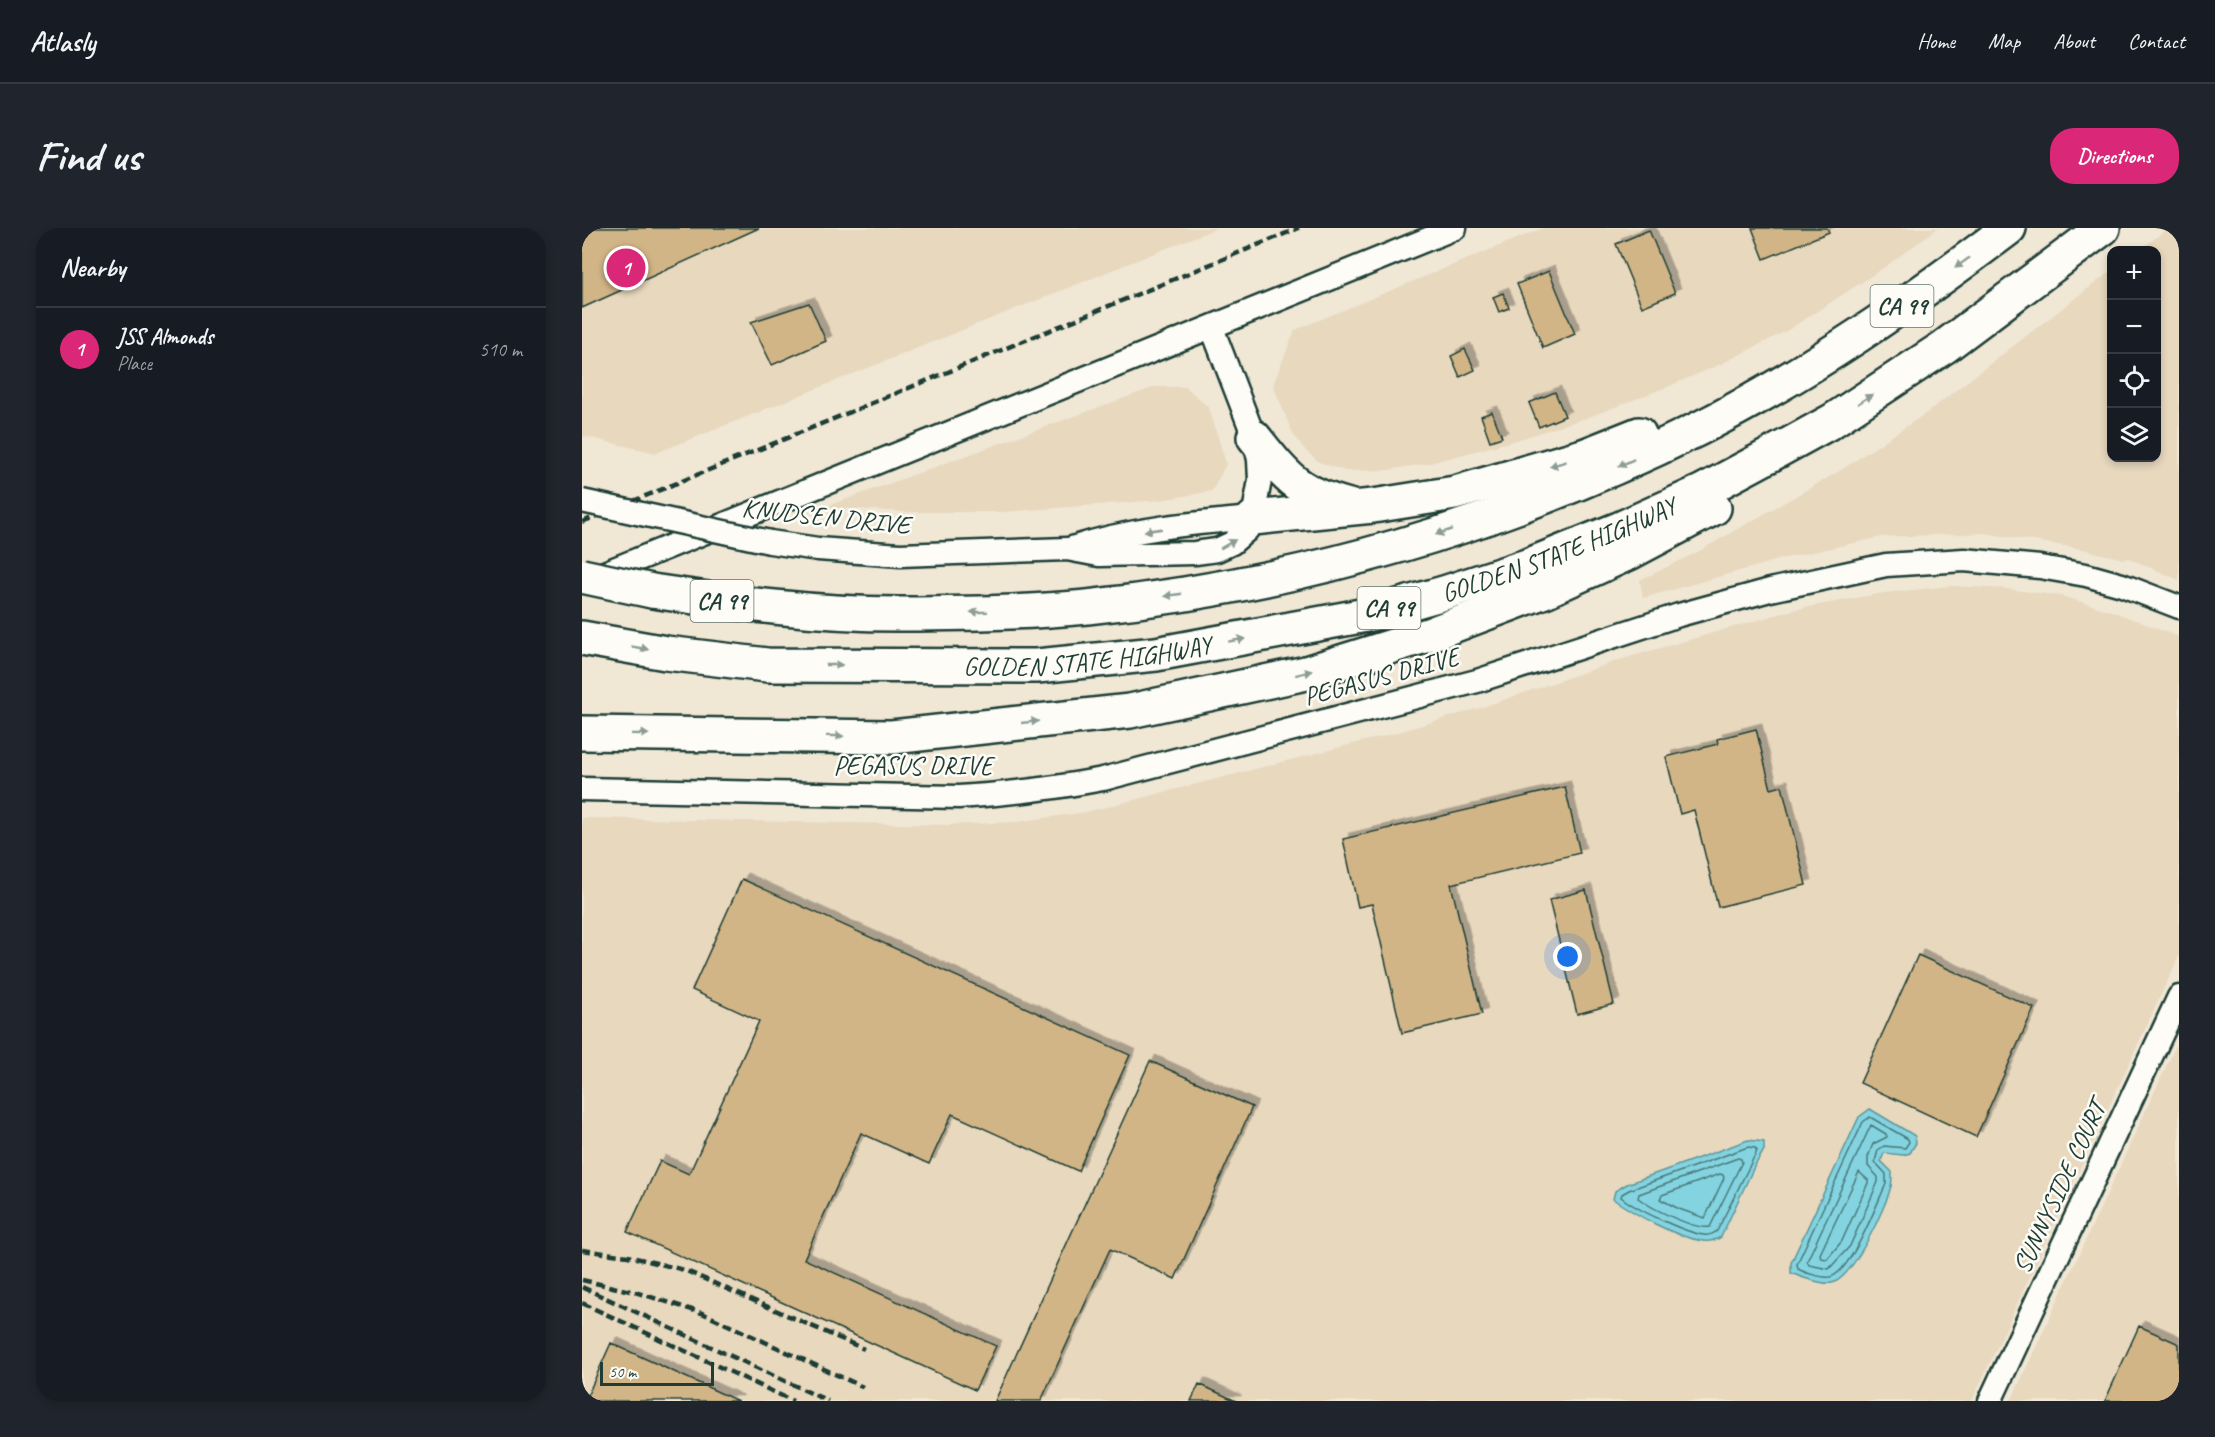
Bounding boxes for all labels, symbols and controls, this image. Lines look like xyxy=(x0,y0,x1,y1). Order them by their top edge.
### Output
text: Atlasly xyxy=(30,24,95,59)
text: Home xyxy=(1917,28,1955,54)
text: Map xyxy=(1988,28,2020,54)
text: About xyxy=(2053,28,2095,54)
text: Contact xyxy=(2128,28,2185,54)
button: Directions xyxy=(2050,128,2179,184)
text: Find us xyxy=(36,130,141,183)
pin: 1 xyxy=(606,246,645,291)
map controls xyxy=(2107,246,2161,462)
button: + xyxy=(2107,246,2161,300)
text: Nearby xyxy=(60,251,125,284)
one-way arrow xyxy=(1955,257,1971,269)
road number: CA 99 xyxy=(1870,285,1934,327)
button: − xyxy=(2107,300,2161,354)
text: JSS Almonds xyxy=(117,323,213,351)
text: 1 xyxy=(75,337,84,362)
text: 510 m xyxy=(479,337,522,362)
text: Place xyxy=(117,351,152,376)
button: locate xyxy=(2107,354,2161,408)
one-way arrow xyxy=(1857,394,1873,405)
button: layers xyxy=(2107,408,2161,462)
one-way arrow xyxy=(1618,458,1635,467)
one-way arrow xyxy=(1549,460,1567,469)
street label: GOLDEN STATE HIGHWAY xyxy=(1437,488,1685,610)
street label: KNUDSEN DRIVE xyxy=(740,491,915,542)
one-way arrow xyxy=(1144,525,1163,534)
one-way arrow xyxy=(1435,528,1453,537)
one-way arrow xyxy=(1220,539,1237,549)
road number: CA 99 xyxy=(690,580,754,622)
road number: CA 99 xyxy=(1358,587,1420,629)
one-way arrow xyxy=(1163,591,1182,600)
one-way arrow xyxy=(969,608,988,617)
street label: GOLDEN STATE HIGHWAY xyxy=(963,627,1218,683)
one-way arrow xyxy=(1227,635,1246,644)
street label: PEGASUS DRIVE xyxy=(1300,639,1466,713)
one-way arrow xyxy=(630,644,649,653)
one-way arrow xyxy=(824,660,843,670)
one-way arrow xyxy=(1295,667,1313,677)
one-way arrow xyxy=(1020,717,1039,727)
one-way arrow xyxy=(631,729,650,739)
one-way arrow xyxy=(826,731,845,741)
street label: PEGASUS DRIVE xyxy=(833,749,996,782)
your location xyxy=(1553,942,1582,971)
street label: SUNNYSIDE COURT xyxy=(2005,1089,2117,1279)
scale bar xyxy=(600,1359,714,1386)
text: 50 m xyxy=(609,1362,636,1382)

